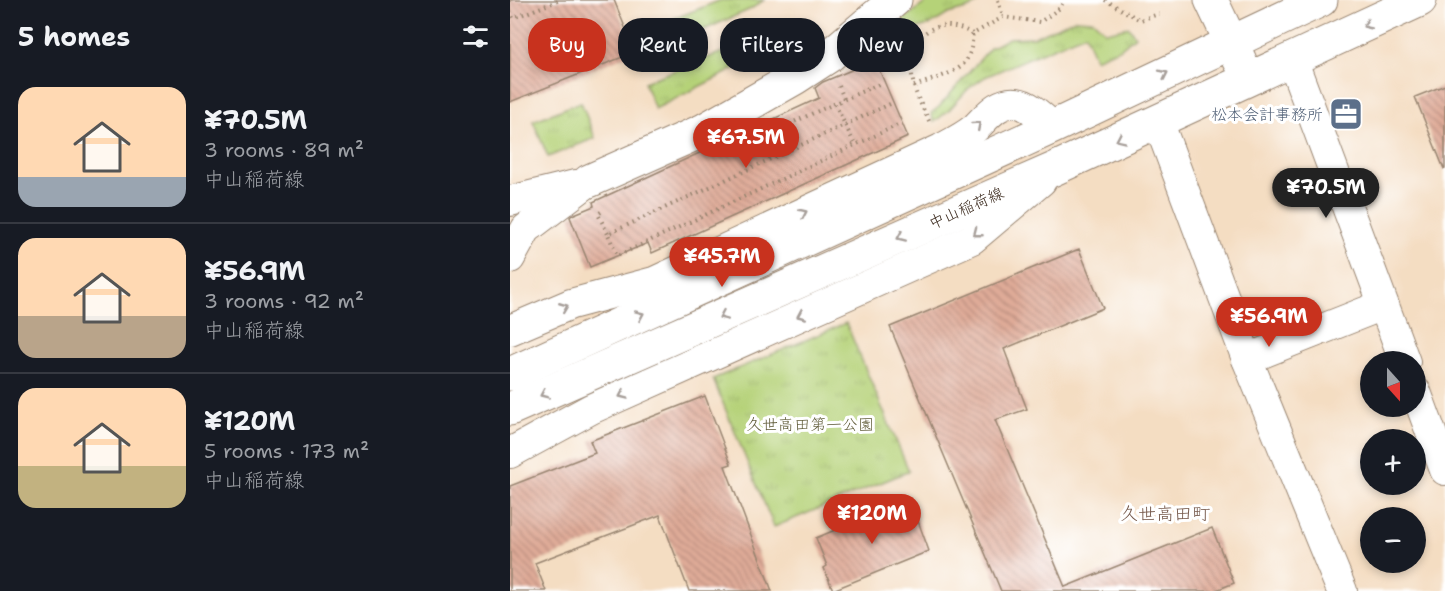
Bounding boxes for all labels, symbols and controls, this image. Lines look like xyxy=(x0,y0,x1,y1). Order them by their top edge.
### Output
one-way arrow xyxy=(1362,17,1373,29)
chip: Buy xyxy=(528,18,606,72)
chip: Rent xyxy=(618,18,708,72)
chip: Filters xyxy=(720,18,825,72)
chip: New xyxy=(837,18,924,72)
text: 5 homes xyxy=(18,19,130,54)
icon: filters xyxy=(459,20,492,53)
one-way arrow xyxy=(1158,69,1169,81)
office icon: 松本会計事務所 xyxy=(1328,96,1364,132)
text: ¥70.5M xyxy=(204,102,307,137)
place label: 松本会計事務所 xyxy=(1211,104,1323,125)
icon: home xyxy=(66,111,138,183)
pin: ¥67.5M xyxy=(697,118,795,169)
one-way arrow xyxy=(970,121,980,132)
text: ¥67.5M xyxy=(707,124,785,150)
one-way arrow xyxy=(1115,131,1126,143)
text: 3 rooms · 89 m² xyxy=(204,137,364,163)
text: 中山稲荷線 xyxy=(204,166,304,192)
pin: ¥70.5M xyxy=(1277,168,1375,219)
text: ¥70.5M xyxy=(1286,174,1366,200)
street label: 中山稲荷線 xyxy=(925,182,1007,234)
one-way arrow xyxy=(797,208,808,220)
one-way arrow xyxy=(973,226,984,237)
one-way arrow xyxy=(896,230,907,242)
pin: ¥45.7M xyxy=(673,237,771,288)
text: ¥45.7M xyxy=(683,243,761,269)
text: ¥56.9M xyxy=(204,253,305,288)
icon: home xyxy=(66,262,138,334)
text: 3 rooms · 92 m² xyxy=(204,288,364,314)
pin: ¥56.9M xyxy=(1220,297,1318,348)
one-way arrow xyxy=(558,302,569,314)
text: ¥56.9M xyxy=(1230,303,1308,329)
one-way arrow xyxy=(718,308,729,320)
one-way arrow xyxy=(796,308,807,320)
one-way arrow xyxy=(633,310,644,322)
text: 中山稲荷線 xyxy=(204,317,304,343)
north arrow xyxy=(1360,351,1426,417)
map controls xyxy=(1360,351,1426,573)
one-way arrow xyxy=(540,387,551,399)
one-way arrow xyxy=(618,388,629,400)
text: ¥120M xyxy=(204,403,295,438)
icon: home xyxy=(66,412,138,484)
park label: 久世高田第一公園 xyxy=(746,414,874,435)
button: + xyxy=(1360,429,1426,495)
text: 5 rooms · 173 m² xyxy=(204,438,369,464)
text: 中山稲荷線 xyxy=(204,467,304,493)
pin: ¥120M xyxy=(830,494,914,545)
text: ¥120M xyxy=(837,500,907,526)
district label: 久世高田町 xyxy=(1120,502,1210,526)
button: − xyxy=(1360,507,1426,573)

